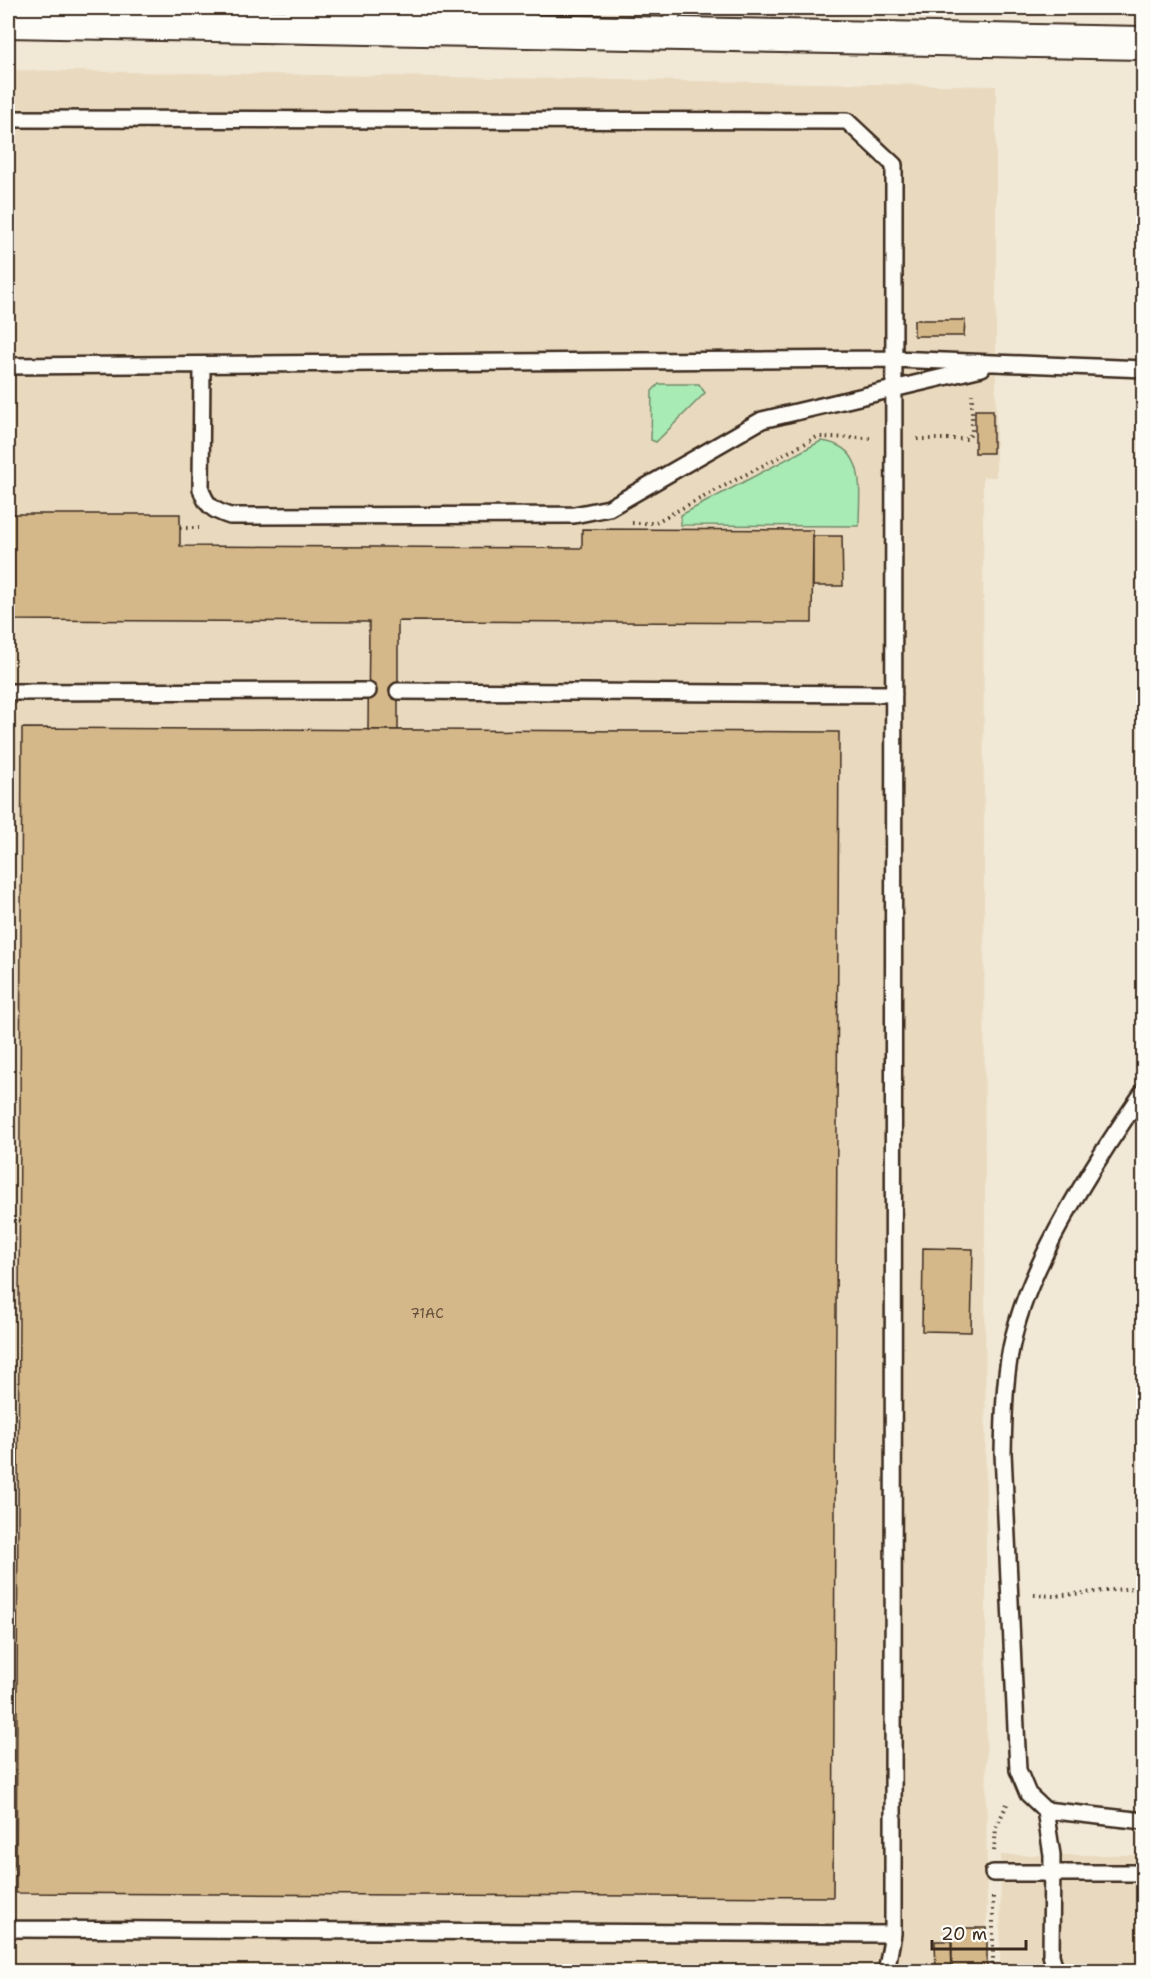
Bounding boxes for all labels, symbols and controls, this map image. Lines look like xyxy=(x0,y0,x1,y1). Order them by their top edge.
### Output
house number: 71АС xyxy=(410,1304,444,1322)
scale bar xyxy=(932,1913,1026,1951)
text: 20 m xyxy=(941,1922,987,1946)

